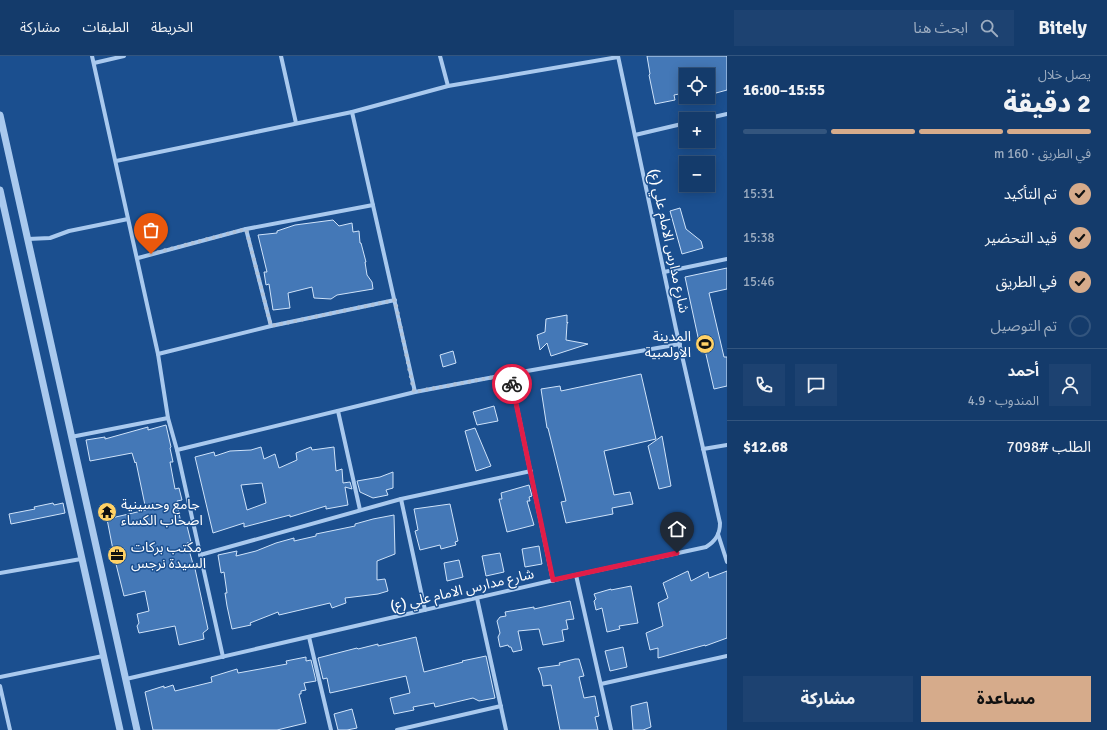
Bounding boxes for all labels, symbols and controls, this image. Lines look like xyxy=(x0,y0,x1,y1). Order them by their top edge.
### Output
search box xyxy=(734,10,1014,46)
text: Bitely xyxy=(1038,16,1087,40)
icon: search xyxy=(978,17,1000,39)
text: مشاركة xyxy=(20,19,60,36)
text: الطبقات xyxy=(82,19,129,36)
text: الخريطة xyxy=(151,19,193,36)
text: ابحث هنا xyxy=(913,19,968,37)
text: يصل خلال xyxy=(1038,67,1091,83)
map controls xyxy=(679,68,715,192)
button: locate xyxy=(679,68,715,104)
text: 15:55–16:00 xyxy=(743,81,825,99)
text: 2 دقيقة xyxy=(1003,88,1091,120)
button: + xyxy=(679,112,715,148)
text: في الطريق · 160 m xyxy=(994,146,1091,162)
button: − xyxy=(679,156,715,192)
street label: شارع مدارس الامام علي (ع) xyxy=(643,167,693,315)
icon: check xyxy=(1069,183,1091,205)
text: تم التأكيد xyxy=(1004,185,1057,203)
text: 15:31 xyxy=(743,186,775,202)
pin xyxy=(134,213,168,254)
icon: bag xyxy=(140,219,162,241)
icon: check xyxy=(1069,227,1091,249)
text: قيد التحضير xyxy=(985,229,1057,247)
text: 15:38 xyxy=(743,230,775,246)
icon: check xyxy=(1069,271,1091,293)
text: في الطريق xyxy=(996,273,1057,291)
text: 15:46 xyxy=(743,274,775,290)
text: تم التوصيل xyxy=(991,317,1057,335)
place label: المدينة الاولمبية xyxy=(645,328,691,361)
sports icon: المدينة الاولمبية xyxy=(694,333,716,355)
text: أحمد xyxy=(1008,362,1039,380)
courier xyxy=(492,364,532,404)
button: phone xyxy=(743,364,785,406)
button: chat xyxy=(795,364,837,406)
button: person xyxy=(1049,364,1091,406)
icon: bike xyxy=(501,373,523,395)
text: المندوب · 4.9 xyxy=(968,393,1039,409)
text: $12.68 xyxy=(743,438,788,456)
text: الطلب #7098 xyxy=(1007,438,1091,456)
place label: جامع وحسينية اصحاب الكساء xyxy=(121,496,203,529)
temple icon: جامع وحسينية اصحاب الكساء xyxy=(96,501,118,523)
pin xyxy=(660,512,694,553)
icon: home xyxy=(666,518,688,540)
place label: مكتب بركات السيدة نرجس xyxy=(131,539,206,572)
office icon: مكتب بركات السيدة نرجس xyxy=(106,544,128,566)
street label: شارع مدارس الامام علي (ع) xyxy=(388,565,536,617)
button: مشاركة xyxy=(743,676,913,722)
button: مساعدة xyxy=(921,676,1091,722)

